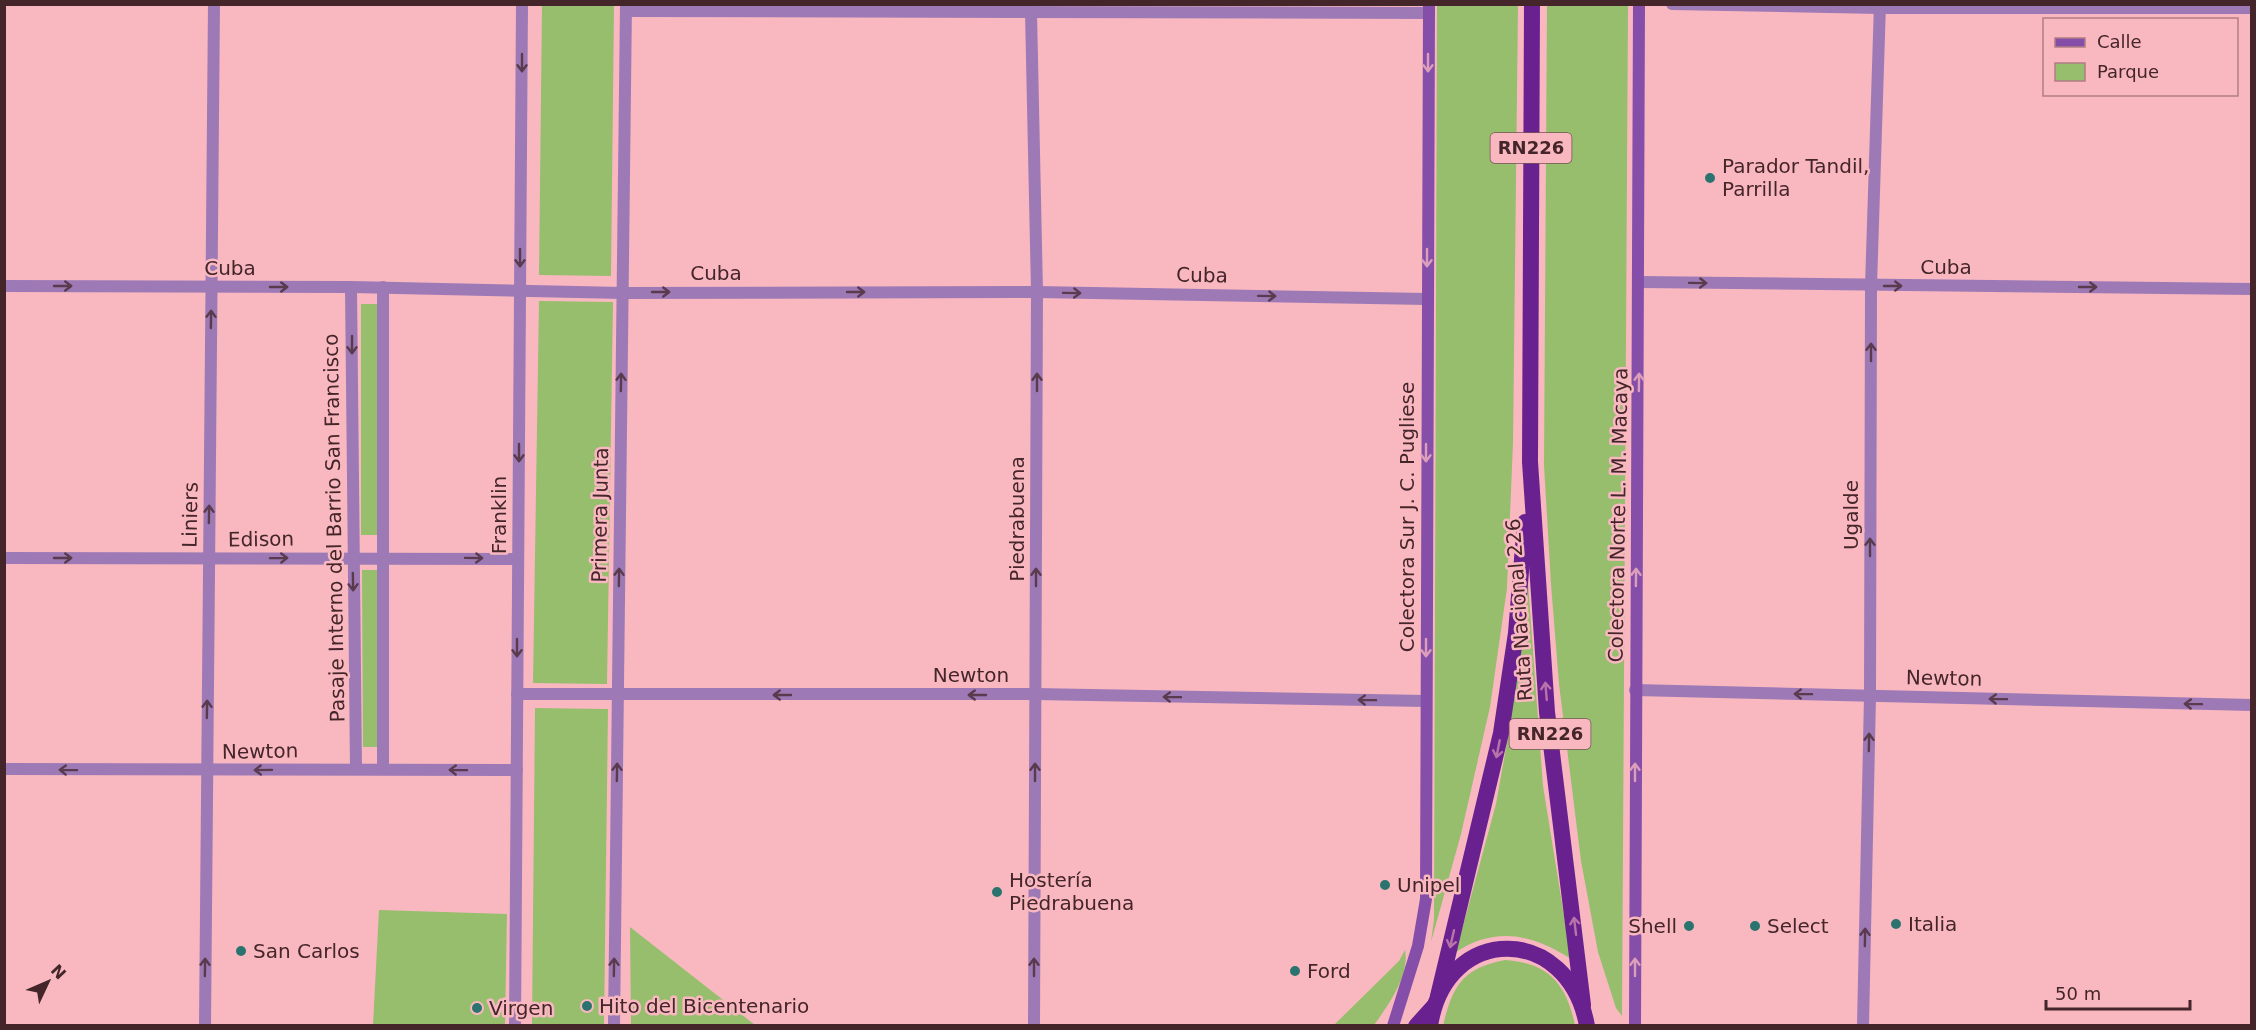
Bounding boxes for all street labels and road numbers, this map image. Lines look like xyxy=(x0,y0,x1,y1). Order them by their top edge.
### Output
road number: RN226 xyxy=(1490,133,1571,163)
street label: Cuba xyxy=(1920,255,1972,279)
street label: Cuba xyxy=(204,256,256,280)
street label: Cuba xyxy=(690,261,742,285)
street label: Cuba xyxy=(1176,263,1228,287)
street label: Pasaje Interno del Barrio San Francisco xyxy=(319,333,349,723)
street label: Colectora Norte L. M. Macaya xyxy=(1603,368,1633,662)
street label: Colectora Sur J. C. Pugliese xyxy=(1395,382,1419,652)
street label: Primera Junta xyxy=(587,447,613,583)
street label: Piedrabuena xyxy=(1005,456,1029,582)
street label: Franklin xyxy=(487,476,511,554)
street label: Ugalde xyxy=(1839,480,1863,550)
street label: Liniers xyxy=(177,482,203,548)
street label: Ruta Nacional 226 xyxy=(1501,518,1537,702)
street label: Edison xyxy=(228,526,294,552)
street label: Newton xyxy=(933,663,1009,687)
street label: Newton xyxy=(1906,665,1982,691)
road number: RN226 xyxy=(1510,719,1590,749)
street label: Newton xyxy=(222,738,298,764)

